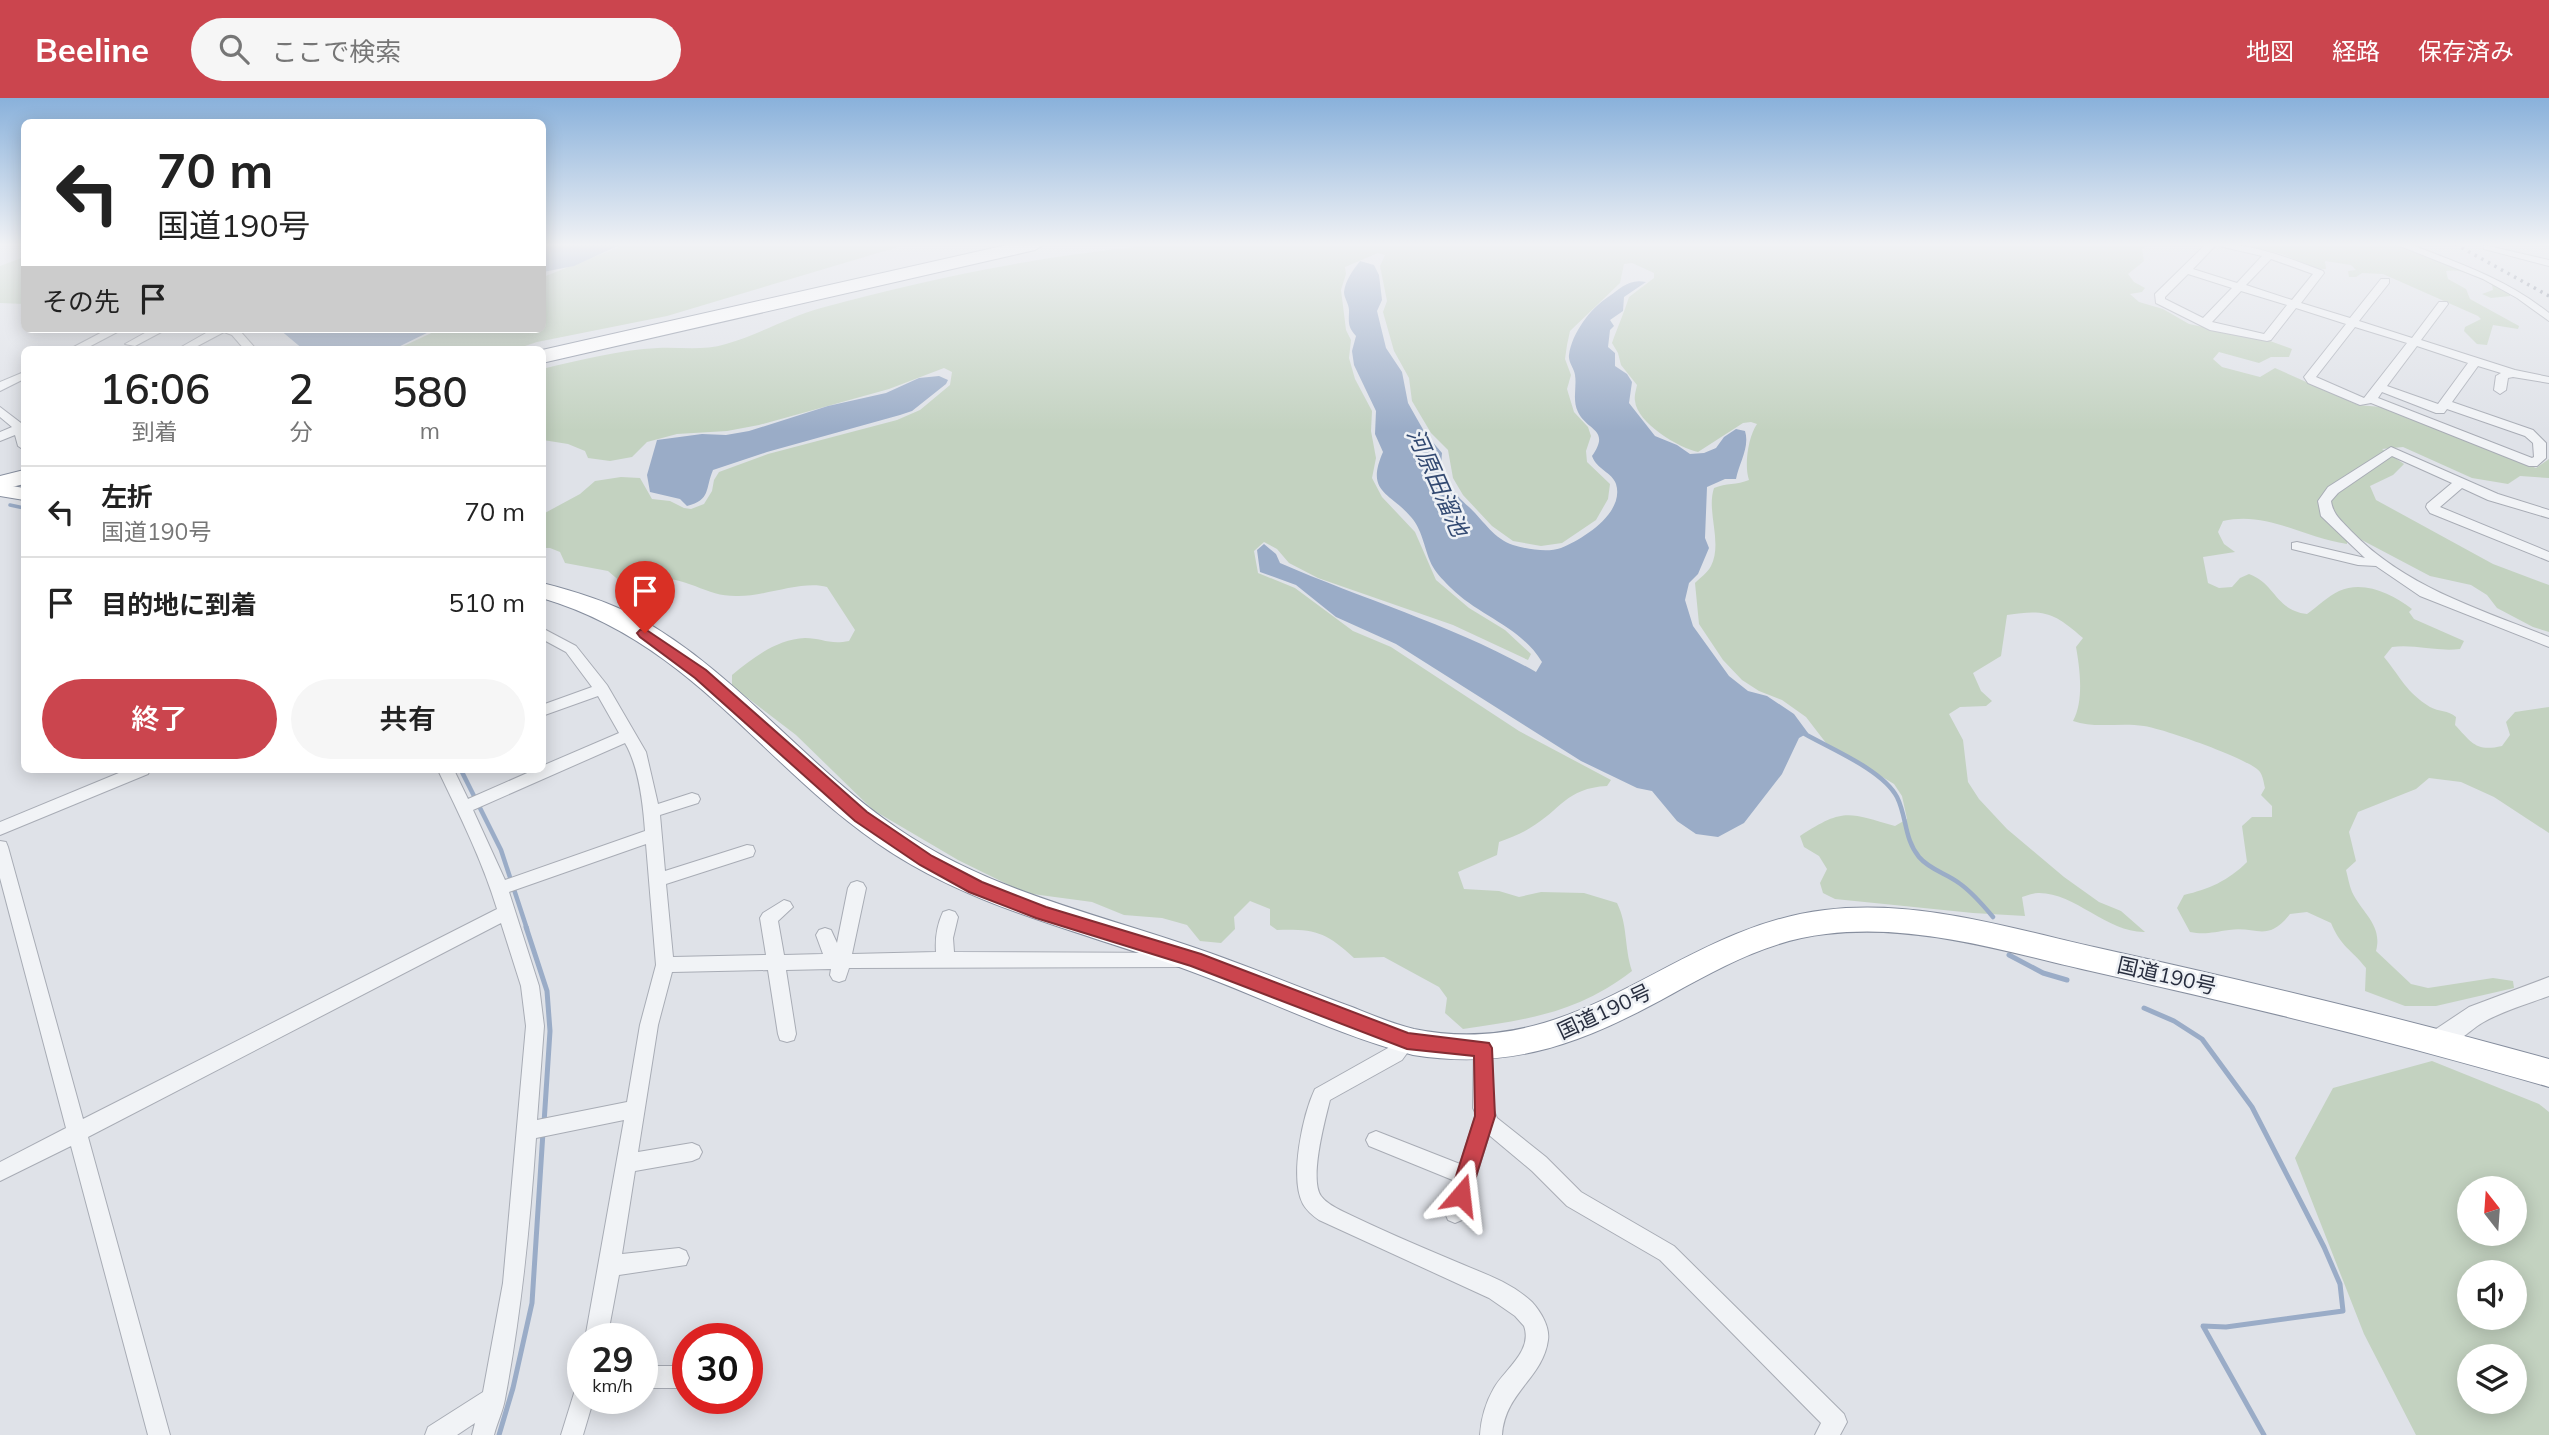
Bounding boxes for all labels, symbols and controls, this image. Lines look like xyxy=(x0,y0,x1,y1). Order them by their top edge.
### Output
search box xyxy=(191,18,681,81)
text: Beeline xyxy=(35,29,149,70)
icon: search xyxy=(215,30,253,68)
text: ここで検索 xyxy=(271,35,401,68)
text: 地図 xyxy=(2246,36,2294,66)
text: 経路 xyxy=(2332,36,2380,66)
text: 保存済み xyxy=(2418,36,2514,66)
text: 70 m xyxy=(157,139,273,200)
icon: left xyxy=(42,147,133,238)
text: 国道190号 xyxy=(157,205,311,245)
icon: arrive xyxy=(134,280,172,318)
text: その先 xyxy=(42,285,120,318)
text: 16:06 xyxy=(99,362,210,415)
text: 2 xyxy=(288,362,314,415)
text: 580 xyxy=(392,365,468,418)
text: m xyxy=(420,416,440,445)
text: 到着 xyxy=(132,417,178,446)
text: 分 xyxy=(290,417,313,446)
water label: 河原田溜池 xyxy=(1401,424,1475,542)
text: 左折 xyxy=(101,480,153,513)
icon: left xyxy=(42,493,80,531)
text: 70 m xyxy=(464,495,525,528)
text: 国道190号 xyxy=(101,517,211,546)
pin xyxy=(615,561,675,633)
icon: arrive xyxy=(626,572,664,610)
icon: arrive xyxy=(42,584,80,622)
text: 510 m xyxy=(449,586,525,619)
text: 目的地に到着 xyxy=(101,588,257,621)
button: 終了 xyxy=(42,679,277,759)
button: 共有 xyxy=(291,679,525,759)
street label: 国道190号 xyxy=(2115,951,2219,999)
street label: 国道190号 xyxy=(1553,978,1655,1044)
position arrow xyxy=(1424,1158,1498,1232)
north arrow xyxy=(2457,1176,2527,1246)
map controls xyxy=(2457,1176,2527,1414)
button: sound xyxy=(2457,1260,2527,1330)
speed limit sign: 30 xyxy=(672,1323,763,1414)
text: 29 xyxy=(591,1337,634,1381)
button: layers xyxy=(2457,1344,2527,1414)
text: km/h xyxy=(592,1374,633,1397)

